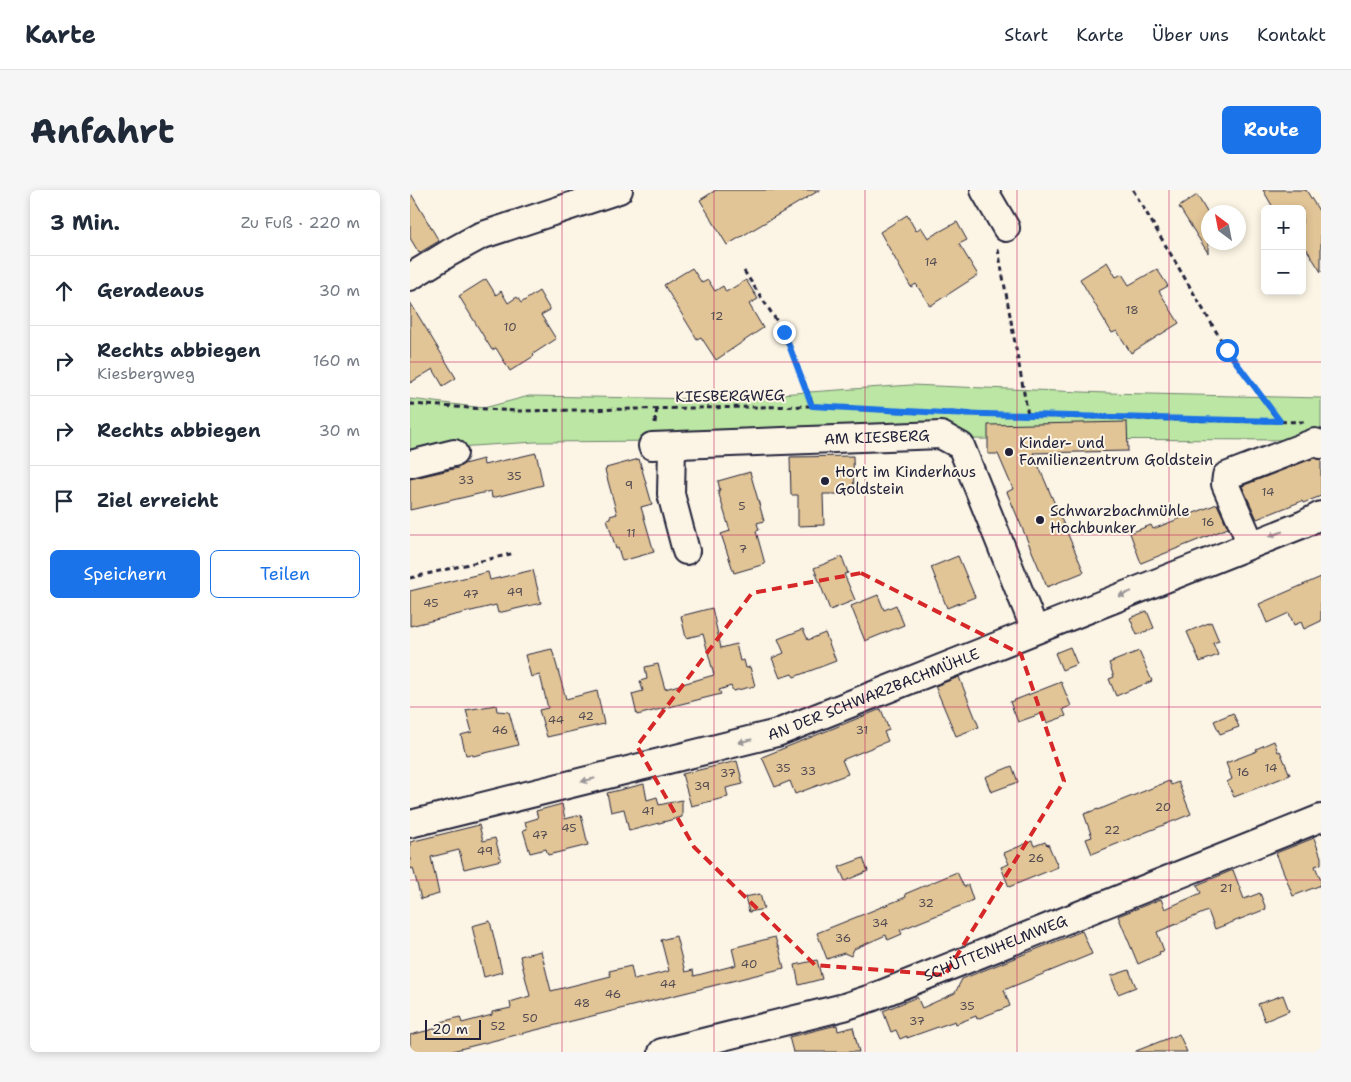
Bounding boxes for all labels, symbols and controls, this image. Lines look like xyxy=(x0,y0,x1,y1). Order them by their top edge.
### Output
text: Karte xyxy=(25,19,96,51)
text: Start xyxy=(1004,23,1048,47)
text: Karte xyxy=(1076,23,1124,47)
text: Über uns xyxy=(1152,23,1229,47)
text: Kontakt xyxy=(1257,23,1326,47)
button: Route xyxy=(1222,106,1321,154)
text: Anfahrt xyxy=(30,107,174,154)
north arrow xyxy=(1201,205,1246,250)
map controls xyxy=(1261,205,1306,295)
button: + xyxy=(1261,205,1306,250)
text: 3 Min. xyxy=(50,209,120,237)
text: Zu Fuß · 220 m xyxy=(241,212,360,233)
button: − xyxy=(1261,250,1306,295)
house number: 14 xyxy=(925,254,937,270)
icon: ahead xyxy=(50,277,78,305)
text: Geradeaus xyxy=(97,278,204,303)
text: 30 m xyxy=(319,280,360,301)
house number: 18 xyxy=(1125,302,1139,318)
house number: 12 xyxy=(711,308,723,324)
house number: 10 xyxy=(503,319,517,335)
route end xyxy=(773,321,796,344)
text: Rechts abbiegen xyxy=(97,338,261,363)
route start xyxy=(1216,339,1239,362)
icon: right xyxy=(50,347,78,375)
text: 160 m xyxy=(313,350,360,371)
text: Kiesbergweg xyxy=(97,363,195,384)
street label: KIESBERGWEG xyxy=(675,385,785,407)
icon: right xyxy=(50,417,78,445)
text: Rechts abbiegen xyxy=(97,418,261,443)
text: 30 m xyxy=(319,420,360,441)
street label: AM KIESBERG xyxy=(824,425,930,449)
place label: Kinder- und Familienzentrum Goldstein xyxy=(1019,433,1213,470)
marker: Kinder- und Familienzentrum Goldstein xyxy=(1003,446,1015,458)
place label: Hort im Kinderhaus Goldstein xyxy=(835,462,976,499)
house number: 35 xyxy=(506,468,522,484)
house number: 33 xyxy=(458,472,474,488)
marker: Hort im Kinderhaus Goldstein xyxy=(819,475,831,487)
house number: 9 xyxy=(625,477,633,493)
house number: 14 xyxy=(1262,484,1274,500)
icon: arrive xyxy=(50,487,78,515)
text: Ziel erreicht xyxy=(97,488,218,513)
house number: 5 xyxy=(738,498,746,514)
place label: Schwarzbachmühle Hochbunker xyxy=(1050,501,1190,538)
marker: Schwarzbachmühle Hochbunker xyxy=(1034,514,1046,526)
house number: 16 xyxy=(1201,514,1215,530)
house number: 11 xyxy=(626,525,636,541)
one-way arrow xyxy=(1269,531,1283,539)
house number: 7 xyxy=(739,541,747,557)
button: Speichern xyxy=(50,550,200,598)
button: Teilen xyxy=(210,550,360,598)
house number: 49 xyxy=(507,584,523,600)
house number: 47 xyxy=(463,586,479,602)
one-way arrow xyxy=(1117,590,1132,598)
house number: 45 xyxy=(423,595,439,611)
street label: AN DER SCHWARZBACHMÜHLE xyxy=(766,644,982,745)
house number: 42 xyxy=(578,708,594,724)
house number: 44 xyxy=(548,712,564,728)
house number: 46 xyxy=(492,722,508,738)
house number: 31 xyxy=(856,722,868,738)
one-way arrow xyxy=(738,738,753,746)
house number: 35 xyxy=(775,760,791,776)
house number: 14 xyxy=(1265,760,1277,776)
house number: 33 xyxy=(800,763,816,779)
house number: 16 xyxy=(1236,764,1250,780)
house number: 37 xyxy=(720,765,736,781)
one-way arrow xyxy=(580,776,595,784)
house number: 39 xyxy=(694,778,710,794)
house number: 20 xyxy=(1155,799,1171,815)
house number: 41 xyxy=(642,803,654,819)
house number: 45 xyxy=(561,820,577,836)
house number: 22 xyxy=(1104,822,1120,838)
house number: 47 xyxy=(532,827,548,843)
house number: 49 xyxy=(477,843,493,859)
house number: 26 xyxy=(1028,850,1044,866)
house number: 21 xyxy=(1220,880,1232,896)
house number: 32 xyxy=(918,895,934,911)
street label: SCHÜTTENHELMWEG xyxy=(921,911,1070,986)
house number: 34 xyxy=(872,915,888,931)
house number: 36 xyxy=(835,930,851,946)
house number: 40 xyxy=(741,956,757,972)
house number: 44 xyxy=(660,976,676,992)
house number: 46 xyxy=(605,986,621,1002)
house number: 48 xyxy=(574,995,590,1011)
house number: 35 xyxy=(959,998,975,1014)
house number: 50 xyxy=(522,1010,538,1026)
house number: 37 xyxy=(909,1013,925,1029)
scale bar xyxy=(425,1017,481,1040)
house number: 52 xyxy=(490,1018,506,1034)
text: 20 m xyxy=(432,1020,468,1038)

